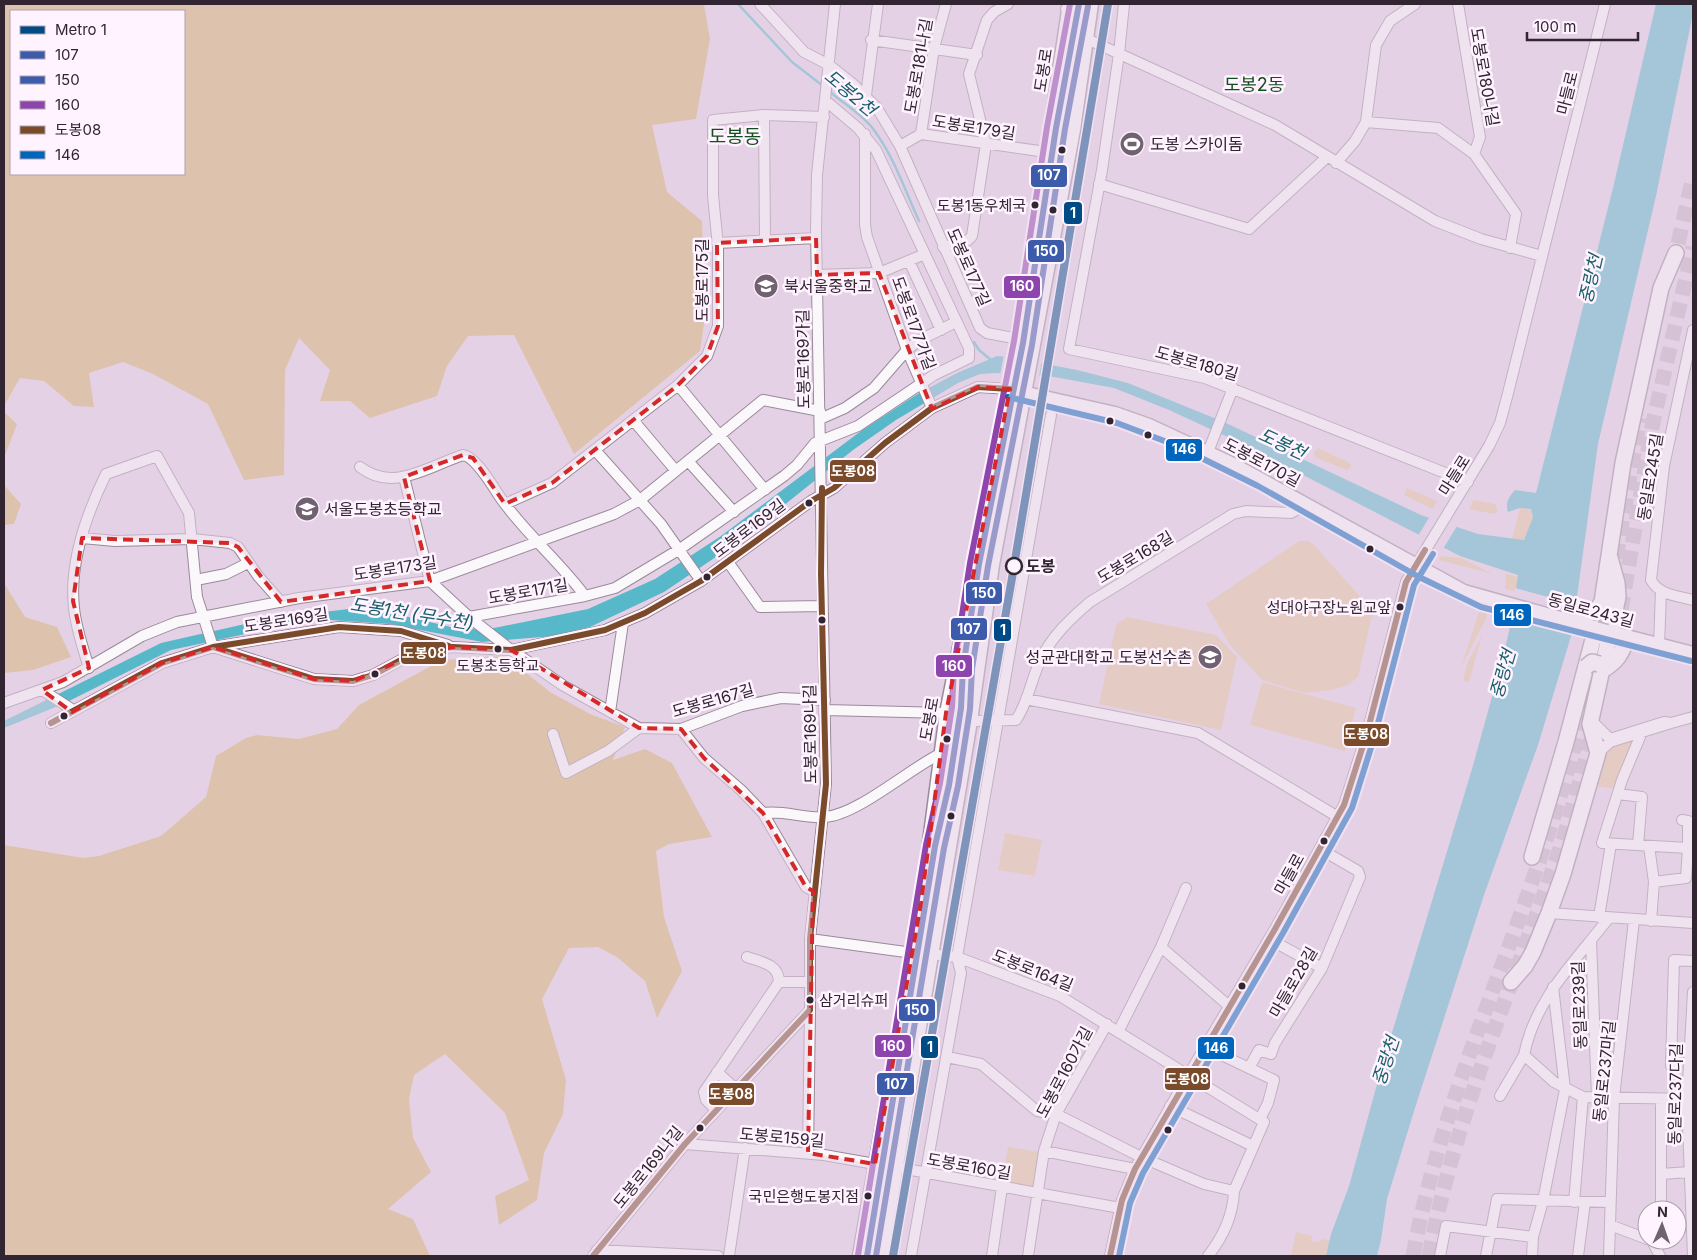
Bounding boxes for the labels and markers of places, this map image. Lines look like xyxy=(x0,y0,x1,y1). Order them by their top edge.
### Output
sports icon: 도봉 스카이돔 xyxy=(1119,131,1145,157)
place label: 도봉 스카이돔 xyxy=(1150,134,1243,154)
unlabelled marker xyxy=(1057,145,1067,155)
place label: 도봉1동우체국 xyxy=(937,196,1026,215)
marker: 도봉1동우체국 xyxy=(1030,200,1040,210)
unlabelled marker xyxy=(1048,205,1058,215)
school or university icon: 북서울중학교 xyxy=(753,273,779,299)
place label: 북서울중학교 xyxy=(784,276,872,296)
unlabelled marker xyxy=(1105,416,1115,426)
unlabelled marker xyxy=(1143,430,1153,440)
school or university icon: 서울도봉초등학교 xyxy=(294,496,320,522)
unlabelled marker xyxy=(804,498,814,508)
place label: 서울도봉초등학교 xyxy=(324,499,442,519)
unlabelled marker xyxy=(1365,544,1375,554)
place label: 도봉 xyxy=(1026,556,1055,576)
marker: 도봉 xyxy=(1005,557,1023,575)
unlabelled marker xyxy=(702,572,712,582)
place label: 성대야구장노원교앞 xyxy=(1267,598,1391,617)
marker: 성대야구장노원교앞 xyxy=(1395,602,1405,612)
unlabelled marker xyxy=(817,615,827,625)
marker: 도봉초등학교 xyxy=(493,644,503,654)
school or university icon: 성균관대학교 도봉선수촌 xyxy=(1197,644,1223,670)
place label: 성균관대학교 도봉선수촌 xyxy=(1026,647,1192,667)
place label: 도봉초등학교 xyxy=(457,656,539,675)
unlabelled marker xyxy=(370,669,380,679)
unlabelled marker xyxy=(59,711,69,721)
unlabelled marker xyxy=(942,734,952,744)
unlabelled marker xyxy=(946,811,956,821)
unlabelled marker xyxy=(1319,836,1329,846)
unlabelled marker xyxy=(1237,981,1247,991)
place label: 삼거리슈퍼 xyxy=(819,991,888,1010)
marker: 삼거리슈퍼 xyxy=(805,995,815,1005)
unlabelled marker xyxy=(695,1123,705,1133)
unlabelled marker xyxy=(1163,1125,1173,1135)
place label: 국민은행도봉지점 xyxy=(749,1187,859,1206)
marker: 국민은행도봉지점 xyxy=(863,1191,873,1201)

